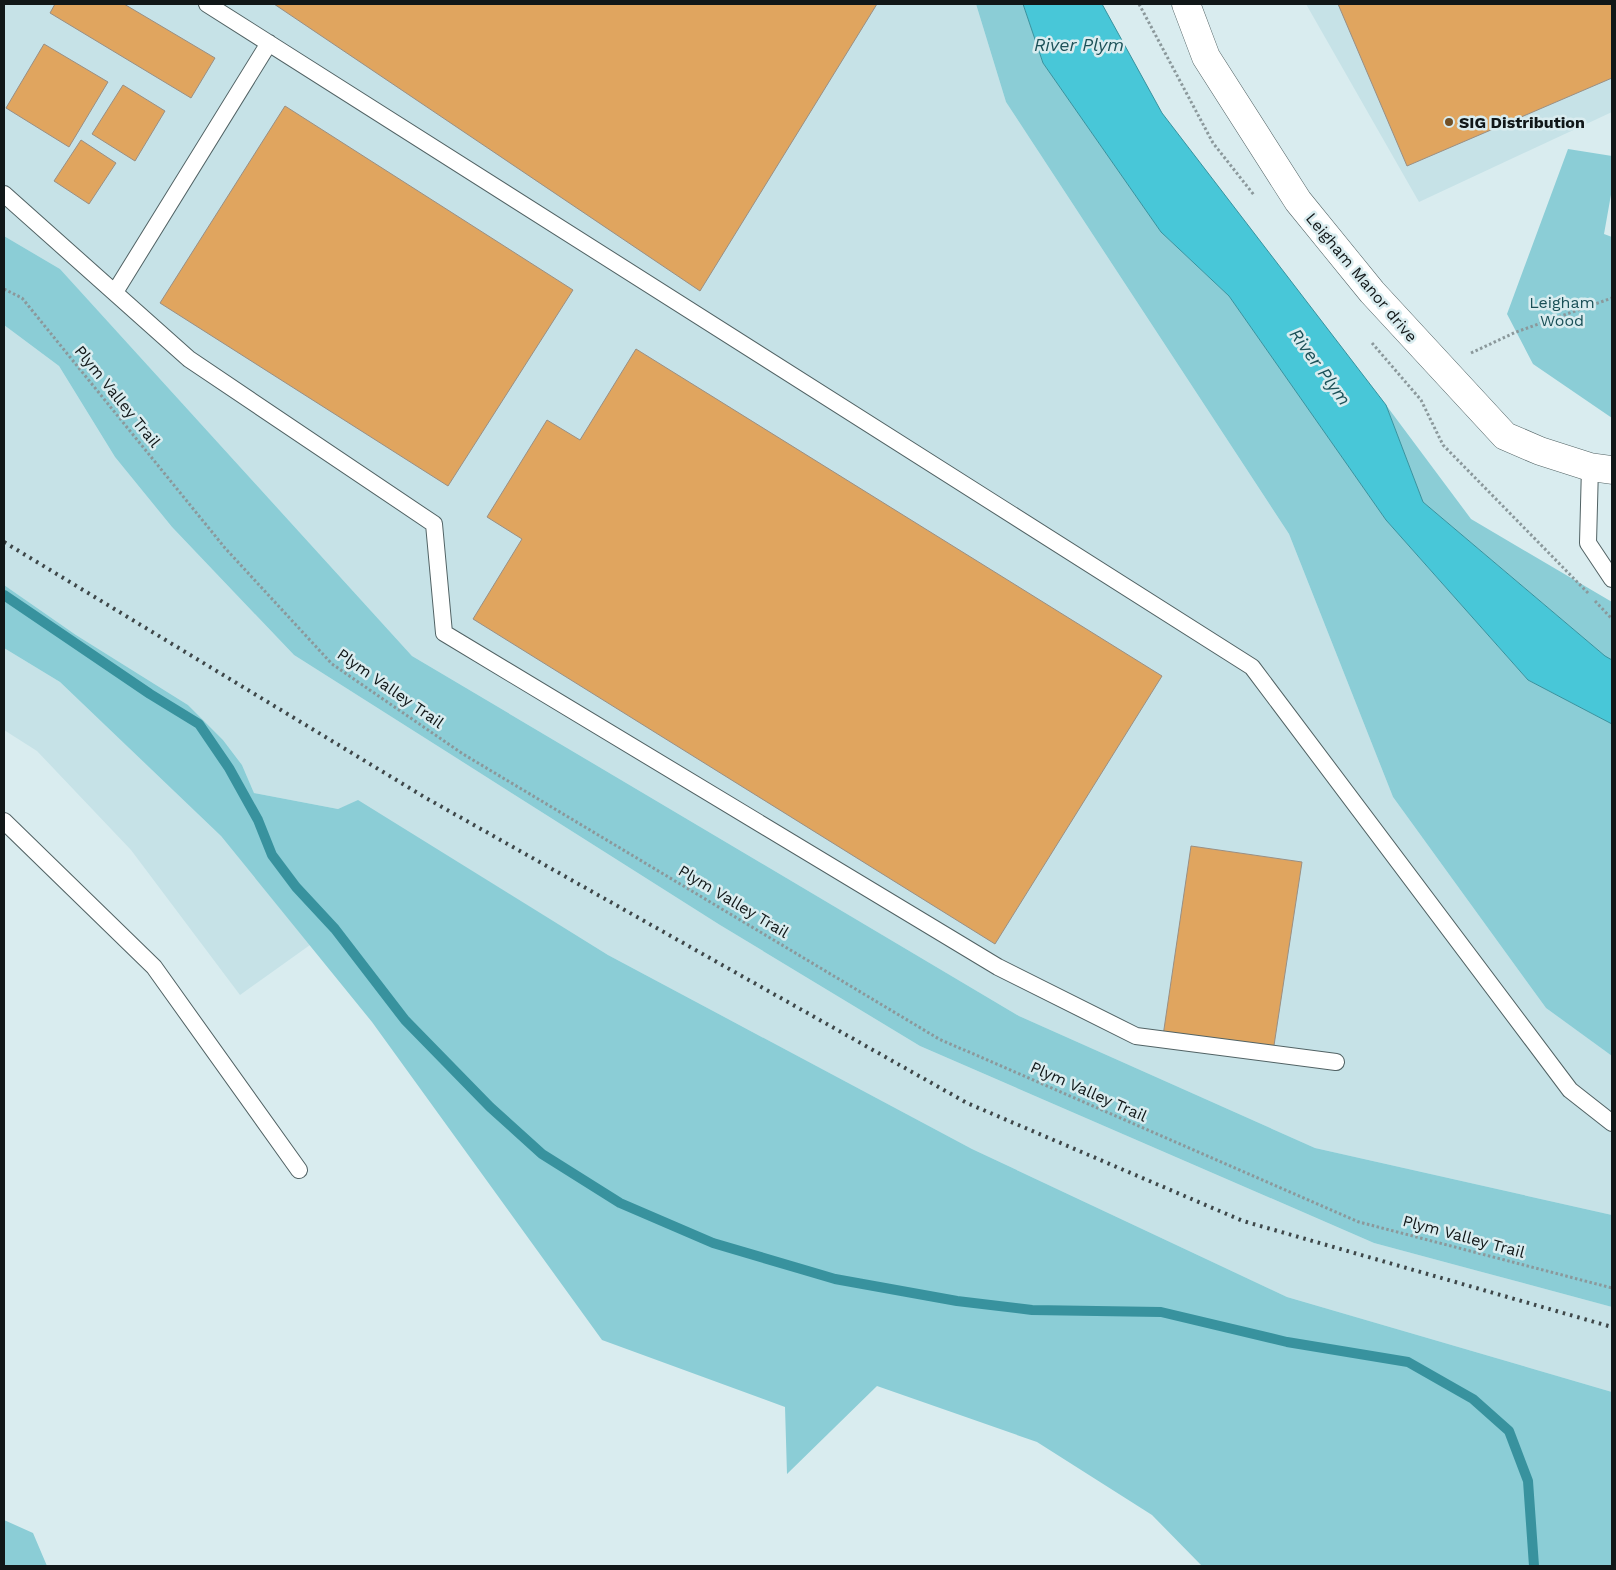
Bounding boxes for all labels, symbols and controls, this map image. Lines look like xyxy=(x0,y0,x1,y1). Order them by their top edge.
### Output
water label: River Plym xyxy=(1034,34,1124,55)
place label: SIG Distribution xyxy=(1459,113,1585,132)
marker: SIG Distribution xyxy=(1443,116,1455,128)
street label: Leigham Manor drive xyxy=(1302,209,1421,346)
park label: Leigham Wood xyxy=(1529,293,1595,330)
water label: River Plym xyxy=(1285,324,1355,409)
street label: Plym Valley Trail xyxy=(71,341,165,451)
street label: Plym Valley Trail xyxy=(334,645,448,732)
street label: Plym Valley Trail xyxy=(675,861,793,942)
street label: Plym Valley Trail xyxy=(1028,1057,1150,1126)
street label: Plym Valley Trail xyxy=(1401,1211,1527,1262)

